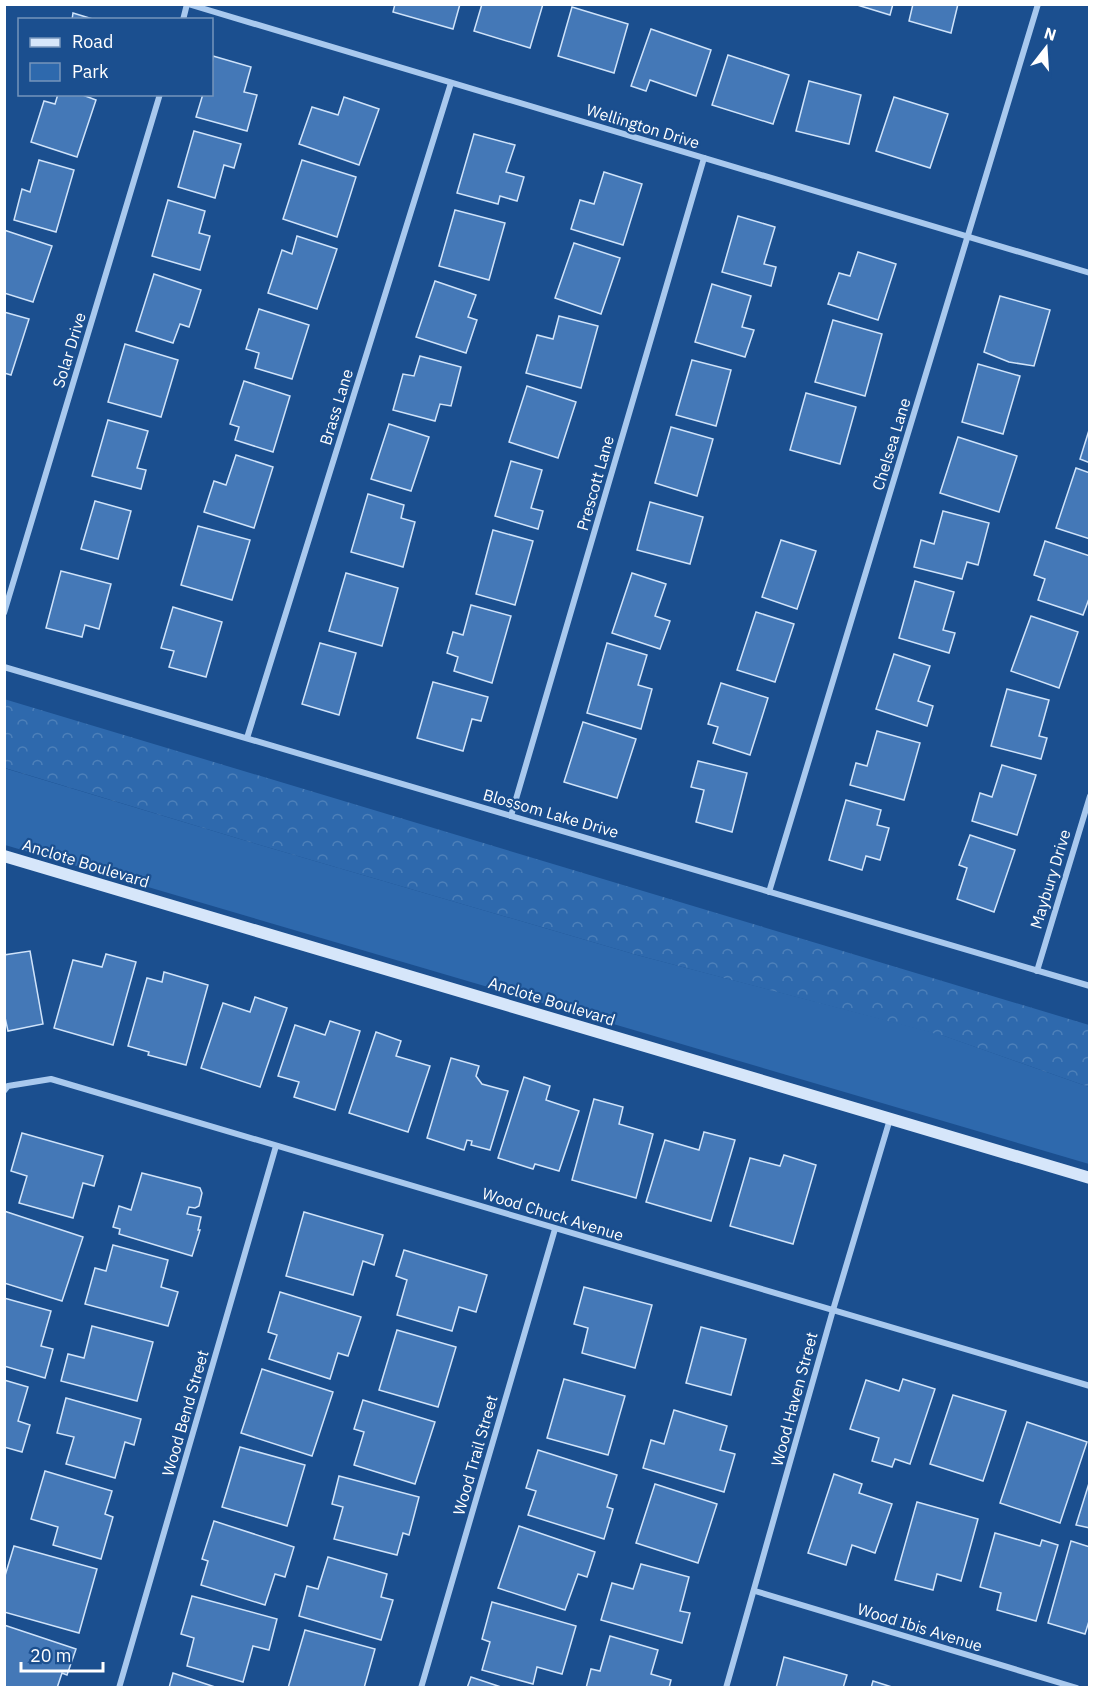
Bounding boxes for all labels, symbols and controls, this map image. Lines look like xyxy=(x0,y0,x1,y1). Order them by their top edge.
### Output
legend xyxy=(18,18,213,96)
north arrow xyxy=(1016,18,1076,78)
text: N xyxy=(1042,22,1059,45)
text: Road xyxy=(72,30,113,53)
text: Park xyxy=(72,60,109,83)
street label: Wellington Drive xyxy=(584,99,702,153)
street label: Solar Drive xyxy=(48,310,90,390)
street label: Brass Lane xyxy=(315,366,357,447)
street label: Chelsea Lane xyxy=(867,395,915,493)
street label: Prescott Lane xyxy=(572,433,618,533)
street label: Blossom Lake Drive xyxy=(481,784,621,842)
street label: Maybury Drive xyxy=(1025,827,1075,931)
street label: Anclote Boulevard xyxy=(20,834,152,892)
street label: Anclote Boulevard xyxy=(486,972,618,1030)
street label: Wood Chuck Avenue xyxy=(480,1183,626,1245)
street label: Wood Haven Street xyxy=(766,1330,822,1468)
street label: Wood Bend Street xyxy=(157,1348,213,1478)
street label: Wood Trail Street xyxy=(448,1393,502,1517)
street label: Wood Ibis Avenue xyxy=(855,1598,985,1656)
scale bar xyxy=(21,1635,104,1673)
text: 20 m xyxy=(30,1644,72,1667)

